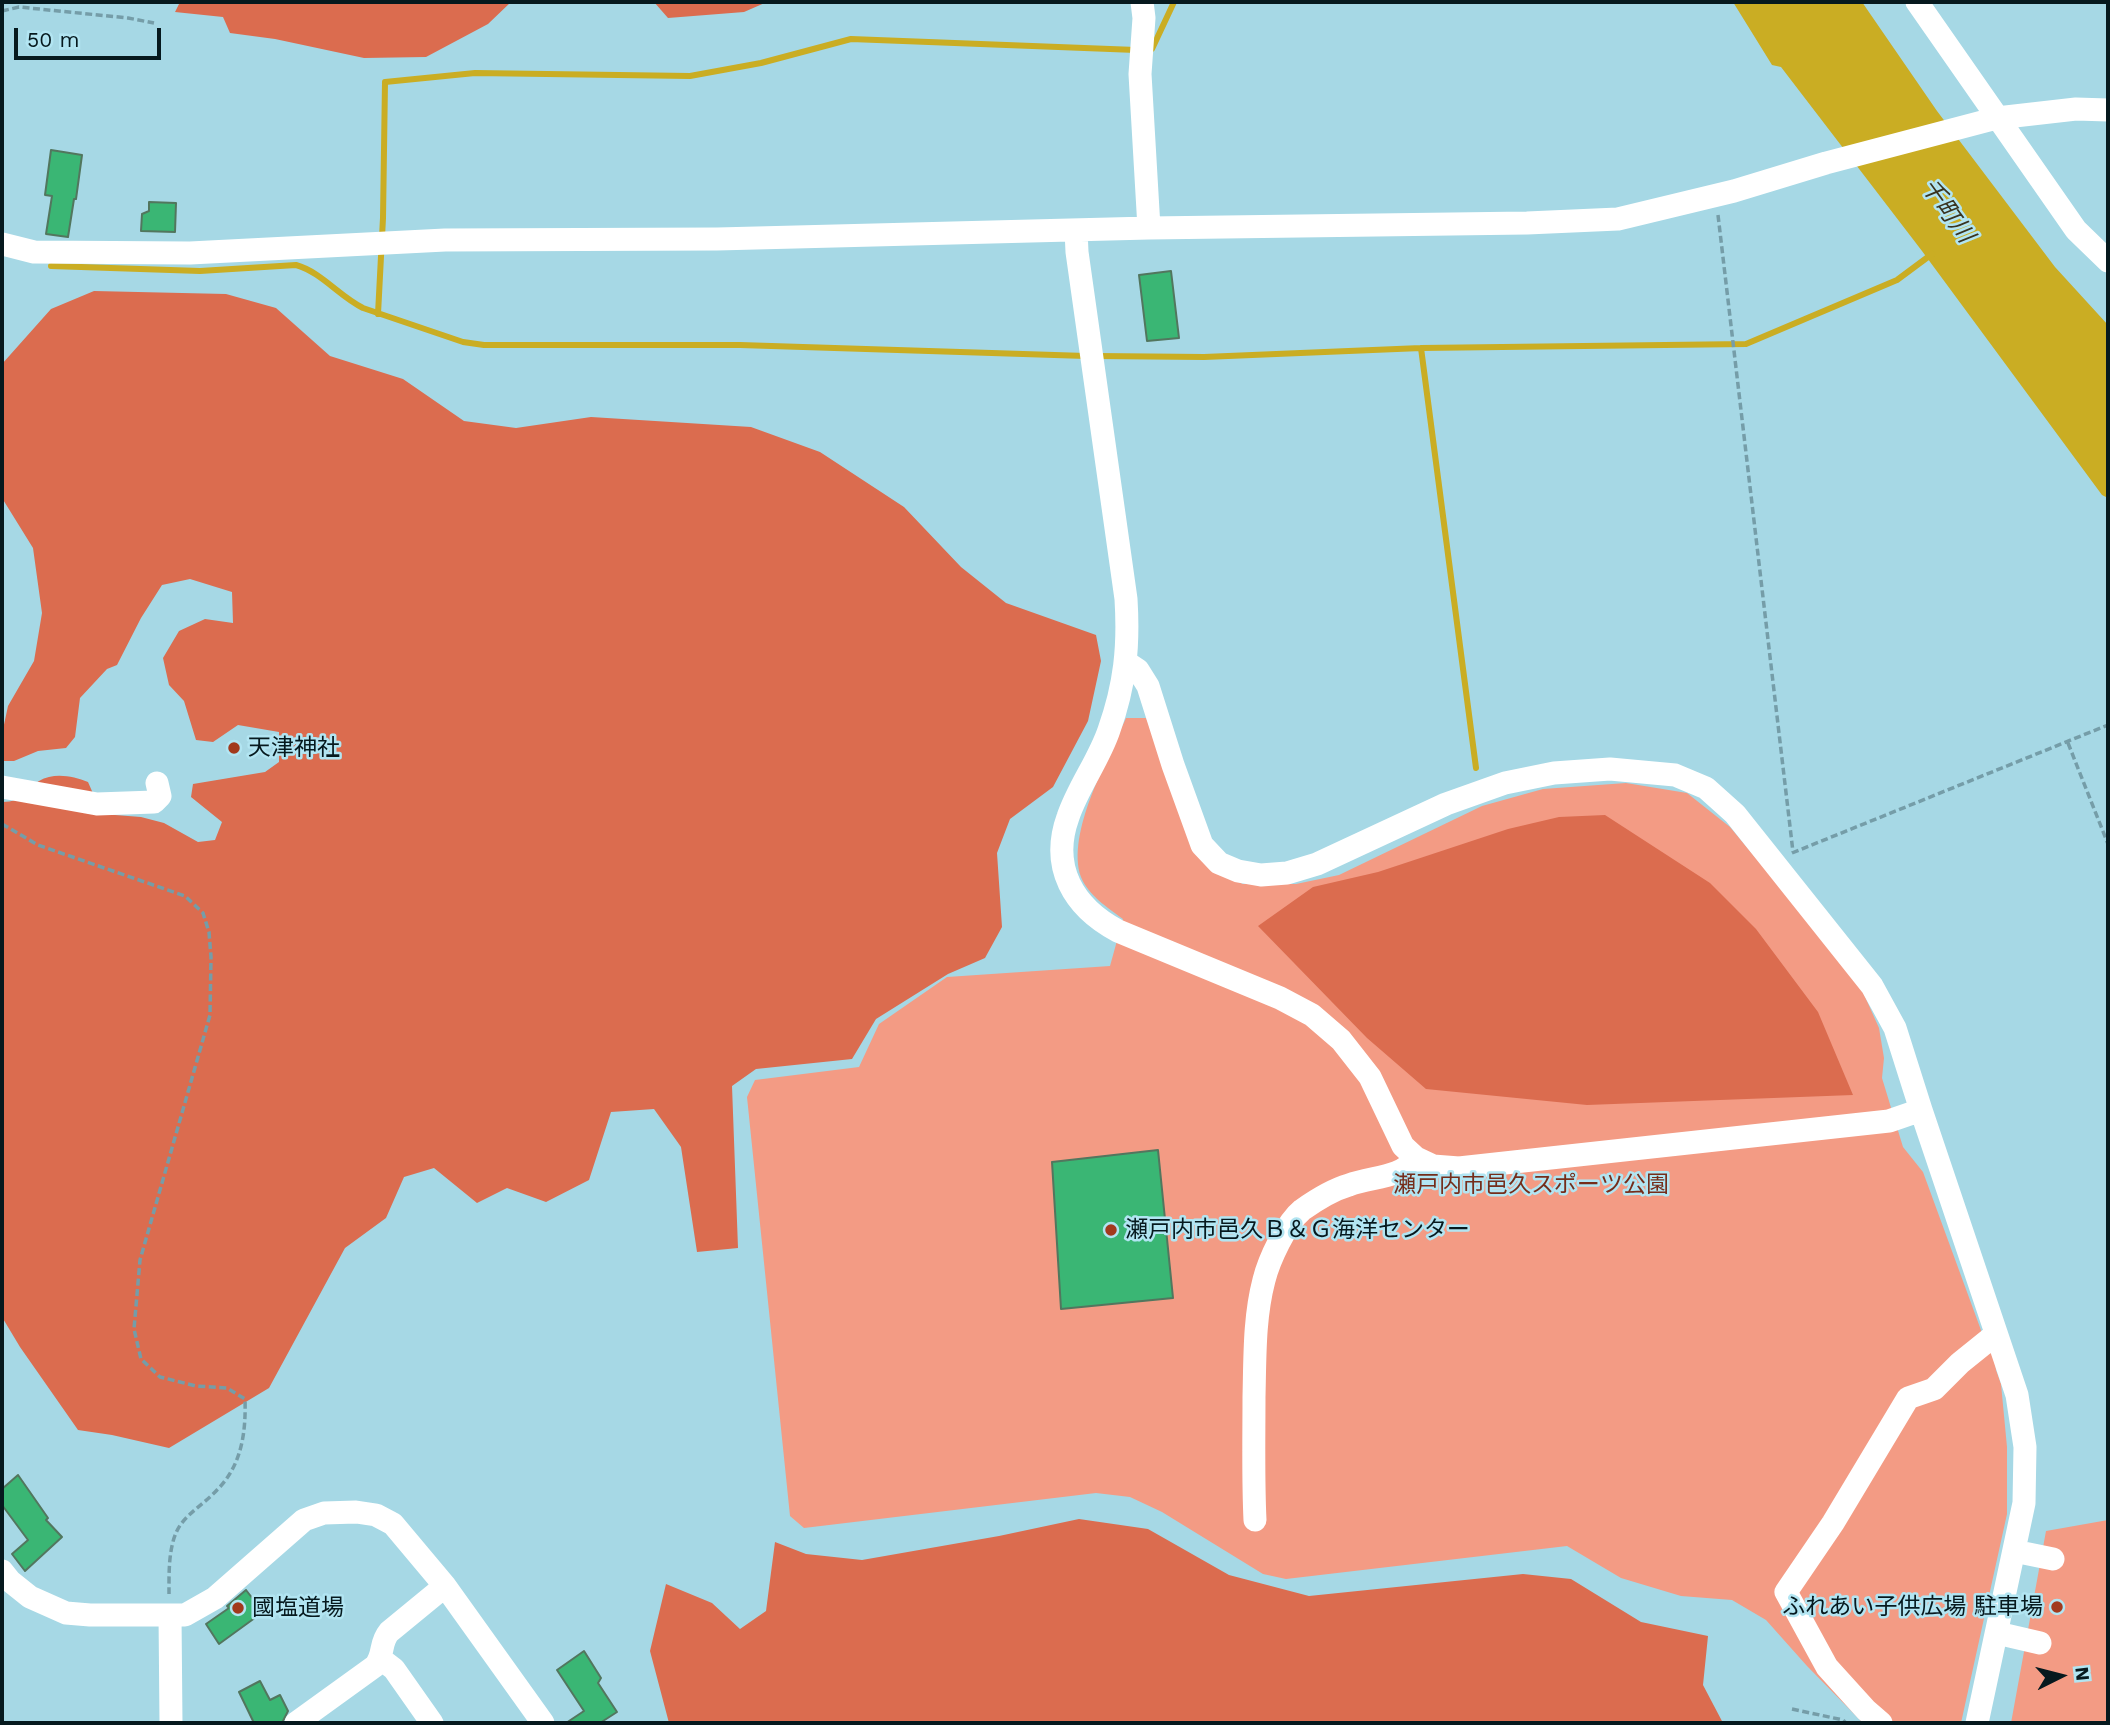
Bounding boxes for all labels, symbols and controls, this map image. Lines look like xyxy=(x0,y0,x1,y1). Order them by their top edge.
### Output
scale bar xyxy=(18,14,164,58)
text: 50 m xyxy=(27,27,79,52)
water label: 千町川 xyxy=(1914,173,1980,249)
place label: 天津神社 xyxy=(248,734,340,762)
marker: 天津神社 xyxy=(226,740,242,756)
park label: 瀬戸内市邑久スポーツ公園 xyxy=(1393,1171,1669,1199)
place label: 瀬戸内市邑久Ｂ＆Ｇ海洋センター xyxy=(1125,1216,1470,1244)
marker: 瀬戸内市邑久Ｂ＆Ｇ海洋センター xyxy=(1103,1222,1119,1238)
place label: ふれあい子供広場 駐車場 xyxy=(1782,1593,2043,1621)
place label: 國塩道場 xyxy=(252,1594,344,1622)
marker: ふれあい子供広場 駐車場 xyxy=(2049,1599,2065,1615)
marker: 國塩道場 xyxy=(230,1600,246,1616)
north arrow xyxy=(2026,1641,2096,1711)
text: N xyxy=(2070,1666,2095,1682)

